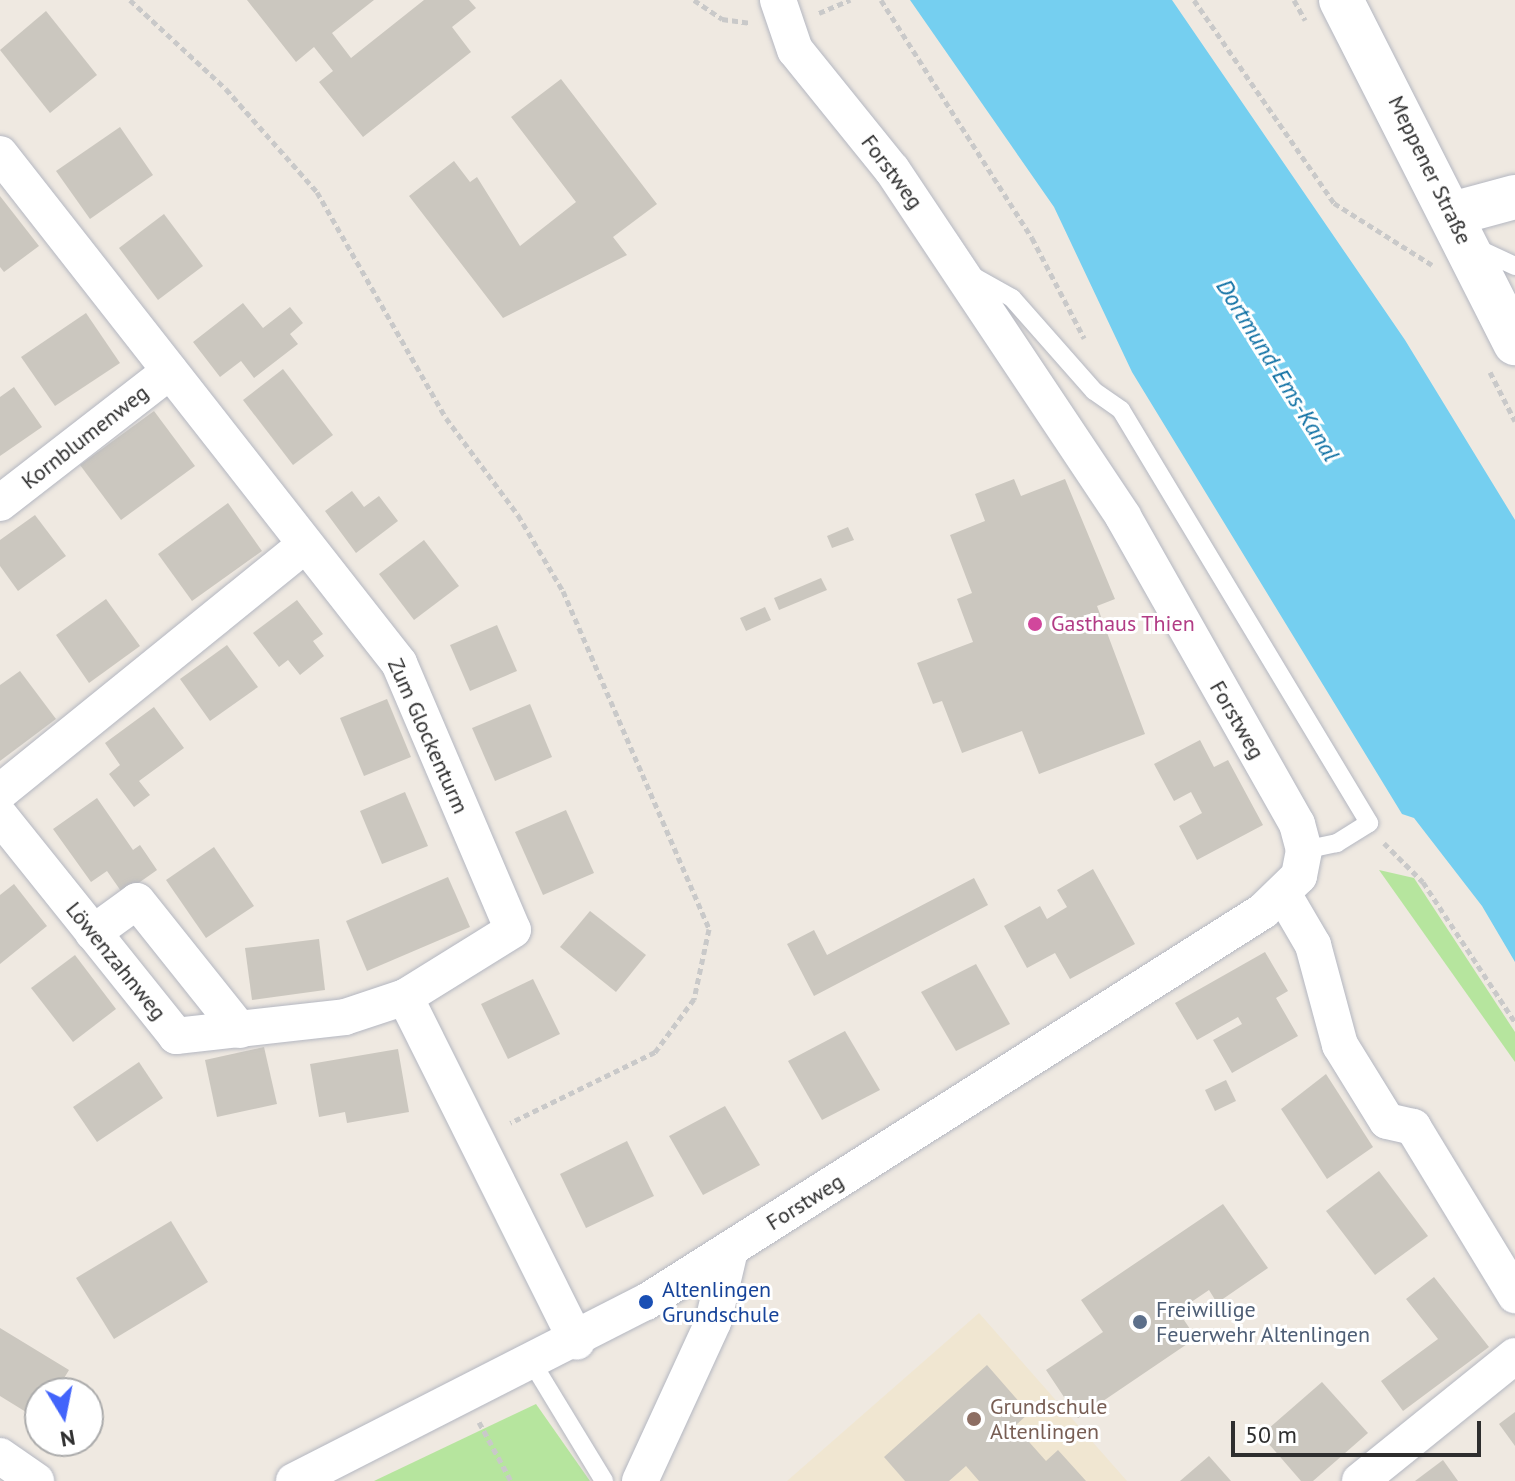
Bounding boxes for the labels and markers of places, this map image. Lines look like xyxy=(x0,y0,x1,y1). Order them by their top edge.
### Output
place label: Gasthaus Thien xyxy=(1051,611,1195,637)
marker: Gasthaus Thien xyxy=(1026,615,1044,633)
place label: Altenlingen Grundschule xyxy=(662,1276,779,1328)
marker: Altenlingen Grundschule xyxy=(637,1293,655,1311)
place label: Freiwillige Feuerwehr Altenlingen xyxy=(1156,1296,1371,1348)
marker: Freiwillige Feuerwehr Altenlingen xyxy=(1131,1313,1149,1331)
place label: Grundschule Altenlingen xyxy=(990,1393,1107,1444)
marker: Grundschule Altenlingen xyxy=(965,1410,983,1428)

